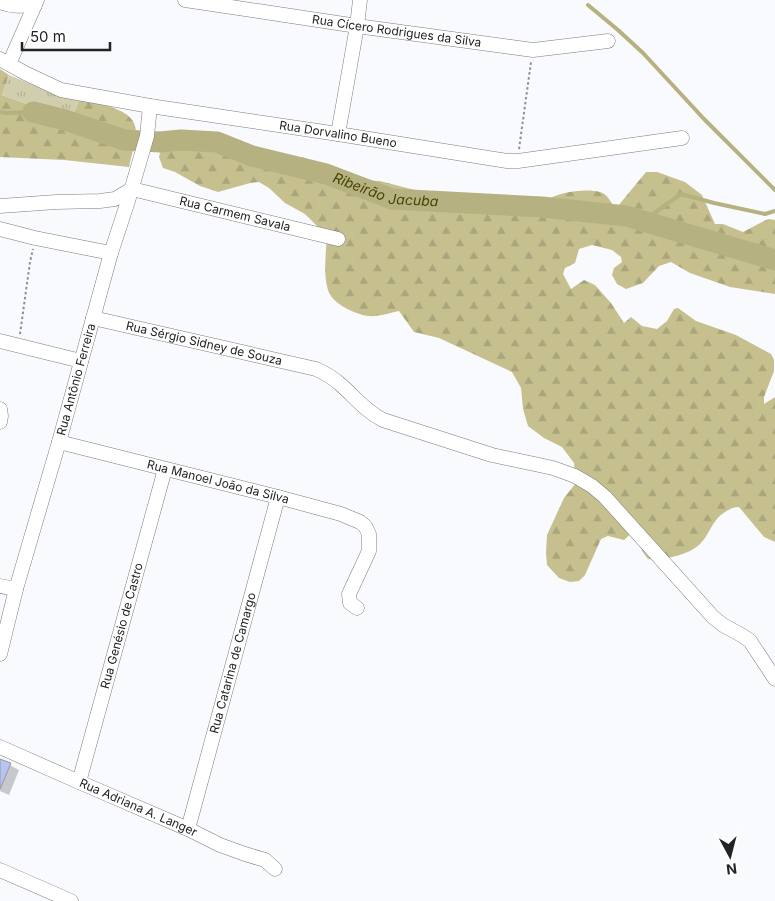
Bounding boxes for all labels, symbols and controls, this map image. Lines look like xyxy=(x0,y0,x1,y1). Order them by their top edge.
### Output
street label: Rua Cícero Rodrigues da Silva xyxy=(311,11,482,50)
scale bar xyxy=(22,20,110,52)
text: 50 m xyxy=(30,27,66,46)
street label: Rua Dorvalino Bueno xyxy=(278,117,398,150)
water label: Ribeirão Jacuba xyxy=(331,169,439,209)
street label: Rua Carmem Savala xyxy=(178,193,292,234)
street label: Rua Sérgio Sidney de Souza xyxy=(125,318,284,368)
street label: Rua Antônio Ferreira xyxy=(53,321,98,437)
street label: Rua Manoel João da Silva xyxy=(145,456,291,507)
street label: Rua Genésio de Castro xyxy=(97,561,146,690)
street label: Rua Catarina de Camargo xyxy=(206,591,259,735)
street label: Rua Adriana A. Langer xyxy=(77,775,200,840)
north arrow xyxy=(705,831,755,881)
text: N xyxy=(725,860,738,878)

